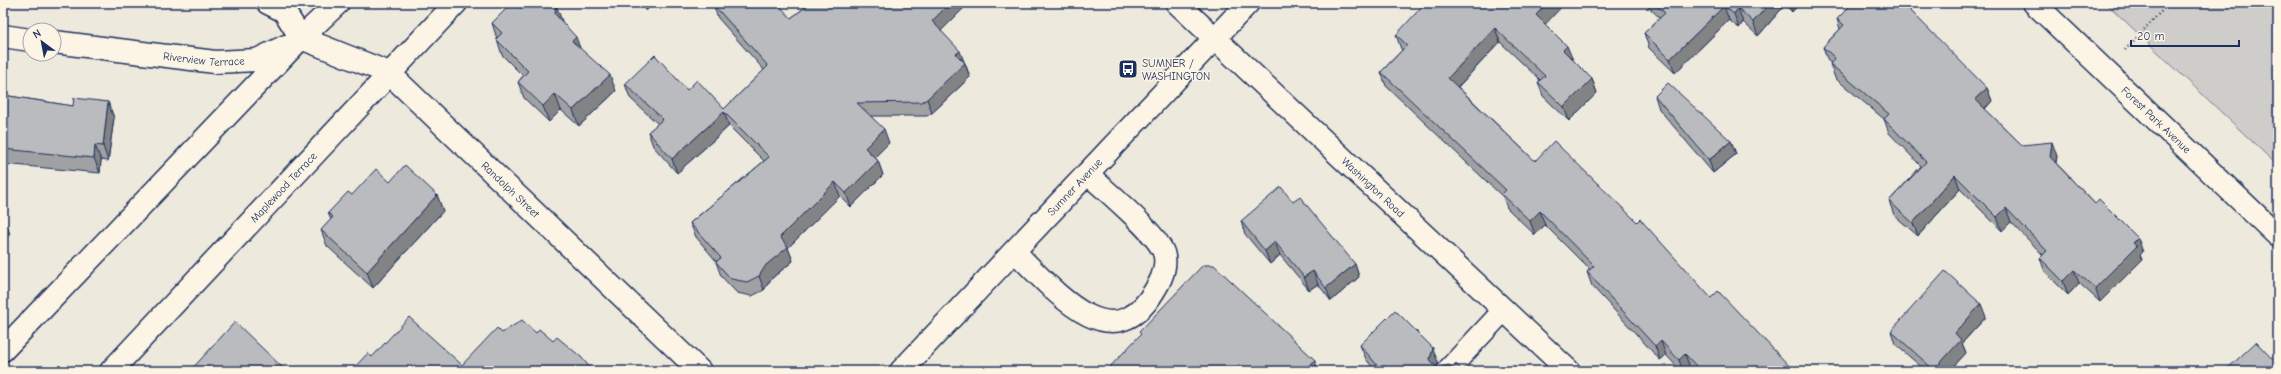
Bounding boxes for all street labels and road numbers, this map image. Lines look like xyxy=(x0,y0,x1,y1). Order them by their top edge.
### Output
street label: Riverview Terrace xyxy=(163,49,245,69)
street label: Forest Park Avenue xyxy=(2119,84,2194,156)
street label: Maplewood Terrace xyxy=(247,149,320,225)
street label: Washington Road xyxy=(1339,154,1407,220)
street label: Sumner Avenue xyxy=(1044,155,1105,218)
street label: Randolph Street xyxy=(479,159,543,221)

